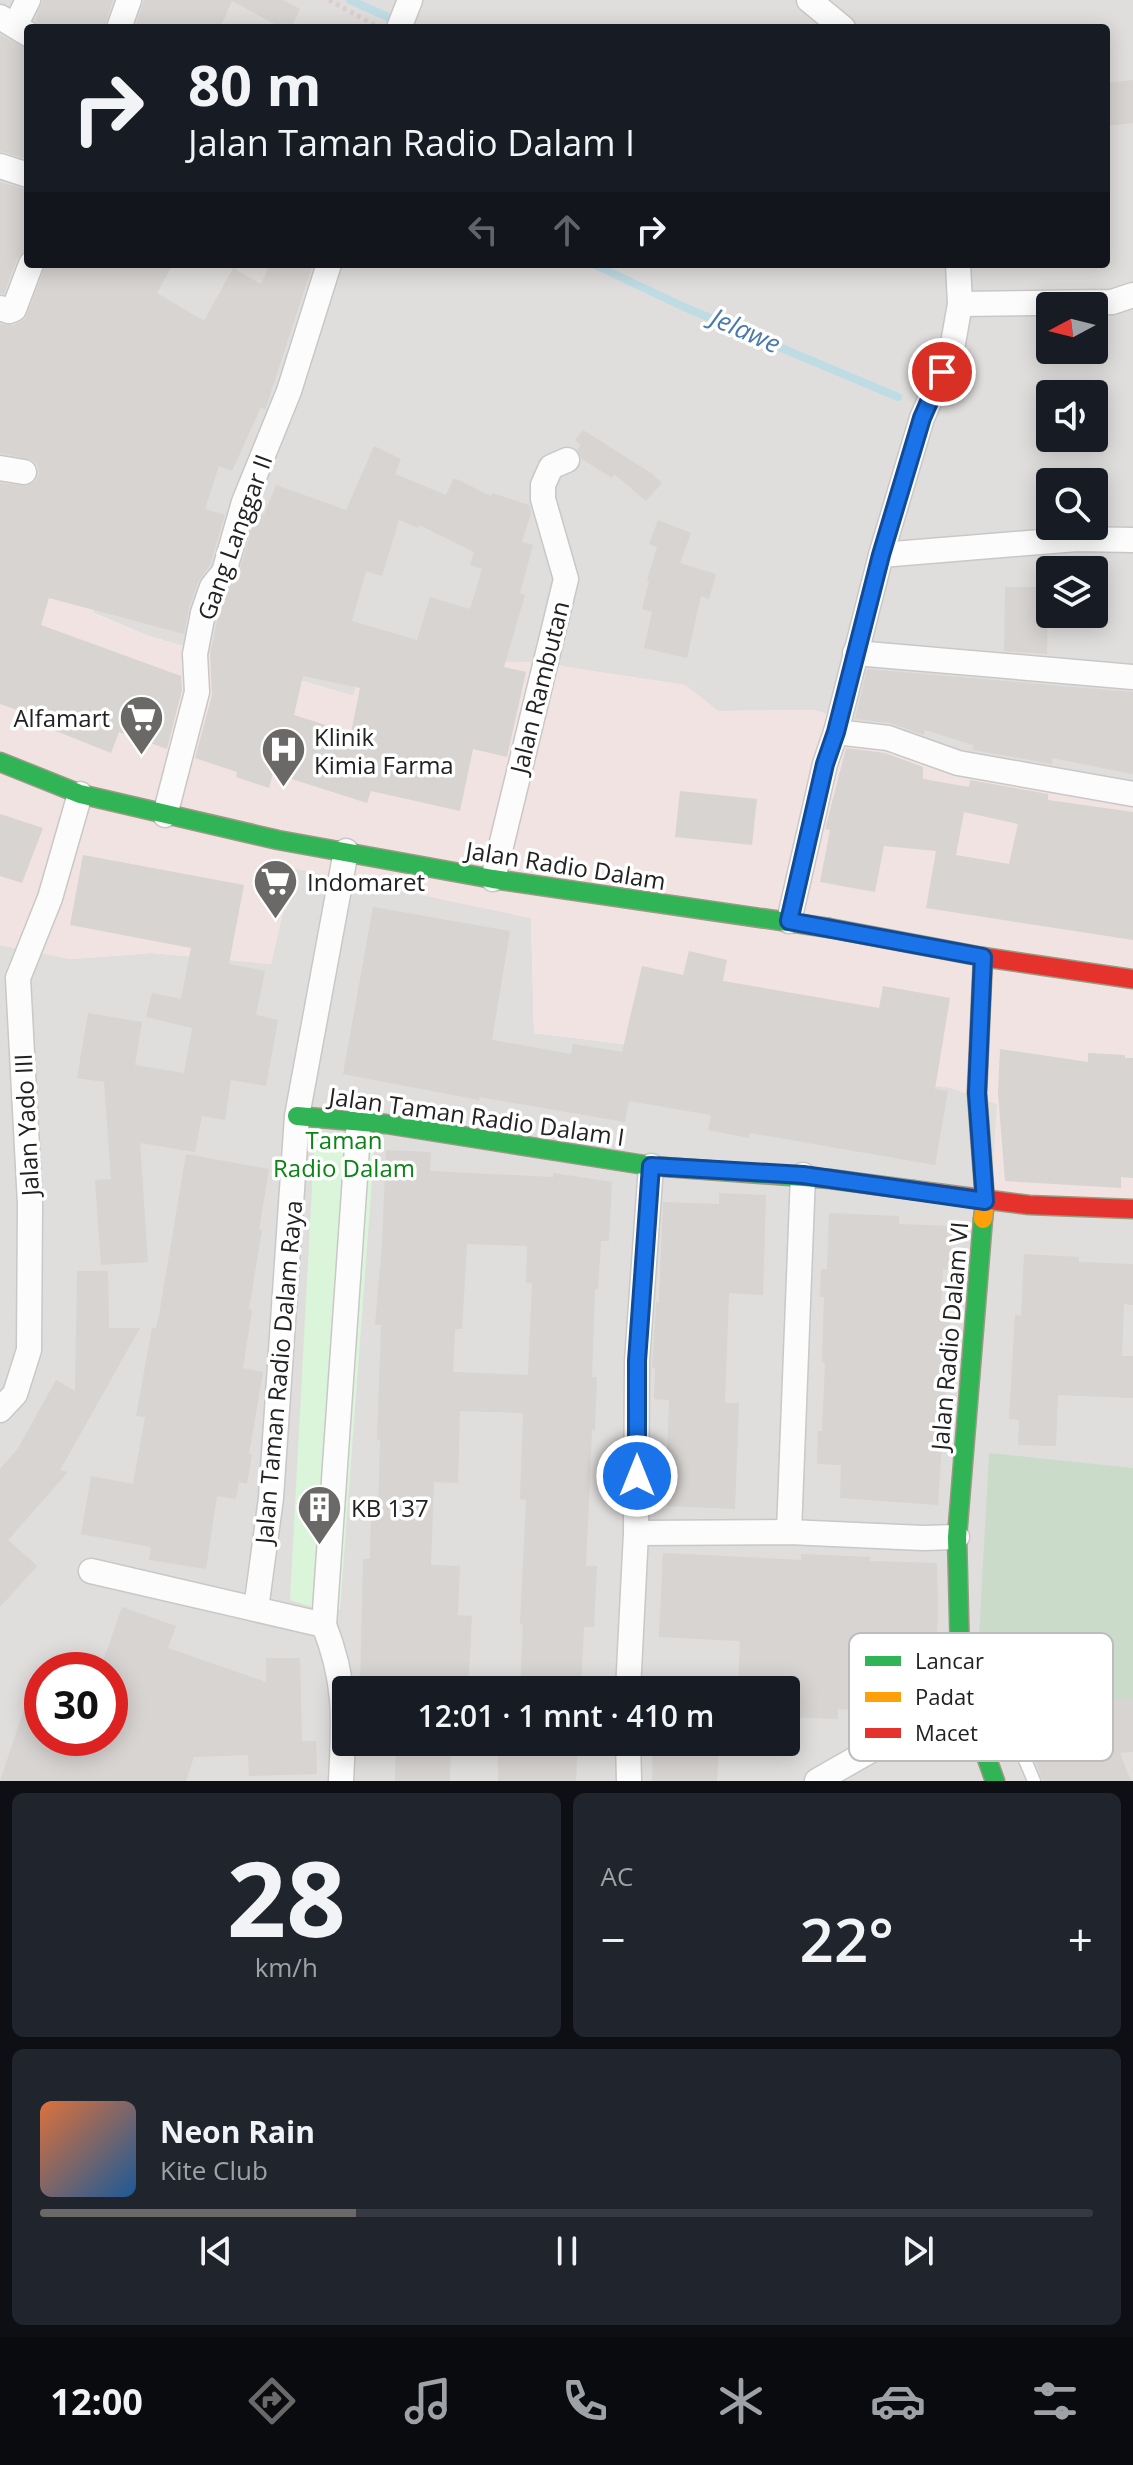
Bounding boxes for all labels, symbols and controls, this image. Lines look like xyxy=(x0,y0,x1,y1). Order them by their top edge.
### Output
text: 80 m xyxy=(188,46,322,122)
icon: right xyxy=(56,56,160,160)
text: Jalan Taman Radio Dalam I xyxy=(188,118,635,167)
icon: left xyxy=(461,208,505,252)
icon: ahead xyxy=(545,208,589,252)
icon: right xyxy=(629,208,673,252)
north arrow xyxy=(1036,292,1108,364)
map controls xyxy=(1036,292,1108,628)
water label: Jelawe xyxy=(701,297,787,361)
pin xyxy=(908,338,976,406)
icon: arrive xyxy=(920,350,964,394)
button: sound xyxy=(1036,380,1108,452)
street label: Gang Langgar II xyxy=(189,450,279,624)
button: search xyxy=(1036,468,1108,540)
button: layers xyxy=(1036,556,1108,628)
street label: Jalan Rambutan xyxy=(501,597,576,779)
supermarket icon: Alfamart xyxy=(117,693,165,756)
place label: Alfamart xyxy=(13,701,110,734)
place label: Klinik Kimia Farma xyxy=(314,720,454,781)
hospital icon: Klinik Kimia Farma xyxy=(259,726,307,789)
street label: Jalan Radio Dalam xyxy=(462,833,668,897)
supermarket icon: Indomaret xyxy=(252,857,300,920)
place label: Indomaret xyxy=(307,865,425,898)
street label: Jalan Yado III xyxy=(6,1053,46,1199)
street label: Jalan Taman Radio Dalam I xyxy=(325,1079,627,1153)
park label: Taman Radio Dalam xyxy=(273,1123,415,1184)
street label: Jalan Taman Radio Dalam Raya xyxy=(246,1199,309,1547)
street label: Jalan Radio Dalam VI xyxy=(922,1220,975,1454)
position arrow xyxy=(595,1434,679,1518)
building icon: KB 137 xyxy=(296,1483,344,1546)
place label: KB 137 xyxy=(351,1491,429,1524)
legend xyxy=(849,1633,1113,1761)
text: Lancar xyxy=(915,1645,984,1675)
speed limit sign: 30 xyxy=(24,1652,128,1756)
text: Padat xyxy=(915,1681,974,1711)
text: 12:01 · 1 mnt · 410 m xyxy=(418,1695,714,1736)
text: Macet xyxy=(915,1717,978,1747)
text: 28 xyxy=(227,1826,346,1967)
text: AC xyxy=(601,1858,633,1894)
text: 22° xyxy=(800,1898,894,1980)
text: − xyxy=(601,1909,626,1969)
text: + xyxy=(1068,1909,1093,1969)
text: km/h xyxy=(255,1949,318,1985)
text: Neon Rain xyxy=(160,2111,315,2152)
text: Kite Club xyxy=(160,2152,268,2188)
icon: previous xyxy=(194,2229,238,2273)
icon: pause xyxy=(545,2229,589,2273)
icon: next xyxy=(896,2229,940,2273)
icon: directions xyxy=(244,2373,300,2429)
icon: music xyxy=(400,2373,456,2429)
icon: phone xyxy=(557,2373,613,2429)
icon: climate xyxy=(713,2373,769,2429)
icon: car xyxy=(870,2373,926,2429)
icon: filters xyxy=(1027,2373,1083,2429)
text: 12:00 xyxy=(50,2377,143,2426)

